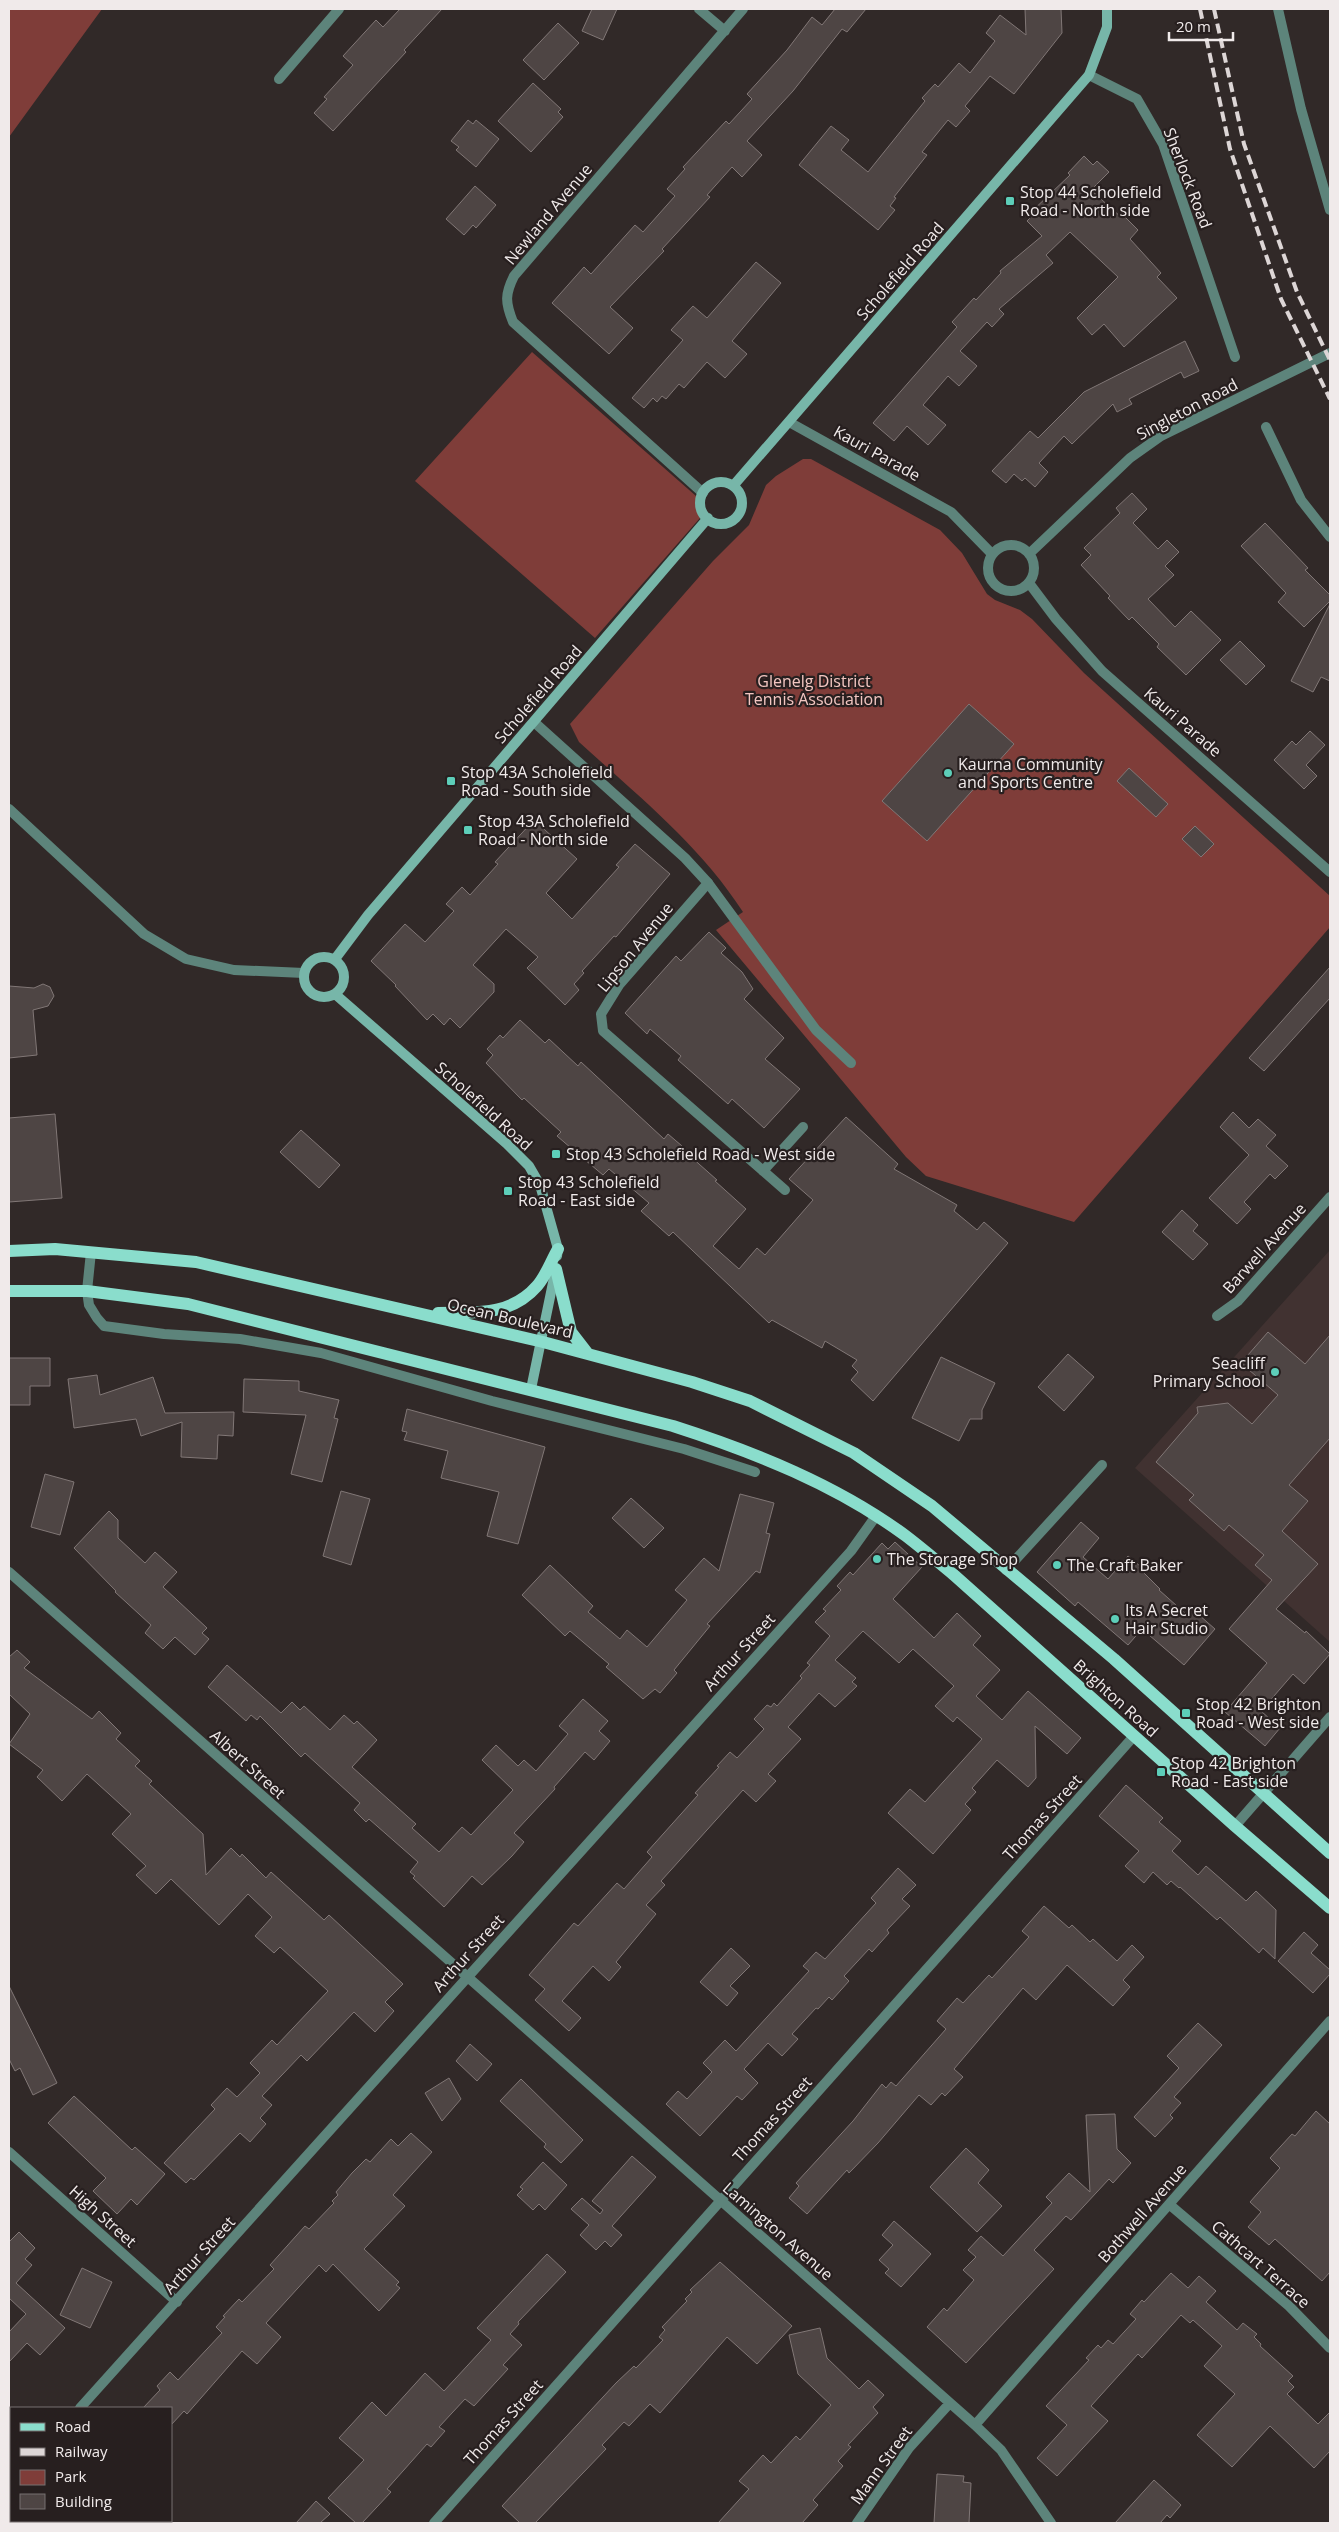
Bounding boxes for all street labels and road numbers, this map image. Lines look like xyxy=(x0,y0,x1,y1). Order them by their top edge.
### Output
street label: Sherlock Road xyxy=(1159,124,1217,232)
street label: Newland Avenue xyxy=(499,159,597,269)
street label: Scholefield Road xyxy=(851,217,949,325)
street label: Singleton Road xyxy=(1132,373,1242,445)
street label: Kauri Parade xyxy=(830,420,924,486)
street label: Scholefield Road xyxy=(489,640,587,748)
street label: Kauri Parade xyxy=(1140,682,1226,762)
street label: Lipson Avenue xyxy=(592,898,678,996)
street label: Scholefield Road xyxy=(431,1057,537,1155)
street label: Barwell Avenue xyxy=(1217,1198,1311,1298)
street label: Ocean Boulevard xyxy=(445,1293,575,1343)
street label: Arthur Street xyxy=(698,1608,780,1696)
street label: Brighton Road xyxy=(1069,1654,1163,1742)
street label: Albert Street xyxy=(206,1724,291,1804)
street label: Thomas Street xyxy=(998,1769,1087,1865)
street label: Arthur Street xyxy=(427,1909,509,1997)
street label: Thomas Street xyxy=(728,2071,817,2167)
street label: Bothwell Avenue xyxy=(1093,2159,1191,2267)
street label: Lamington Avenue xyxy=(718,2177,838,2285)
street label: High Street xyxy=(65,2180,141,2252)
street label: Arthur Street xyxy=(158,2211,240,2299)
street label: Cathcart Terrace xyxy=(1207,2215,1315,2313)
street label: Thomas Street xyxy=(459,2374,548,2470)
street label: Mann Street xyxy=(845,2421,917,2509)

